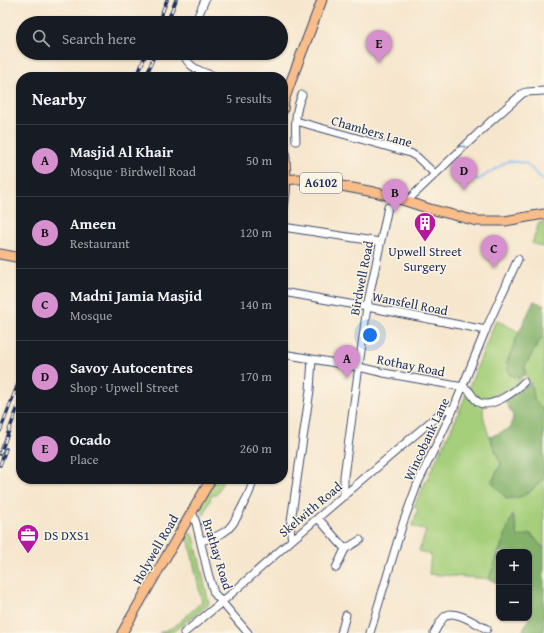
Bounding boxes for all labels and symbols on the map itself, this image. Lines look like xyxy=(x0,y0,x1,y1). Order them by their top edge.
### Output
pin: E xyxy=(366,30,392,63)
street label: Chambers Lane xyxy=(329,111,414,152)
one-way arrow xyxy=(458,145,466,153)
pin: D xyxy=(451,157,477,190)
road number: A6102 xyxy=(300,173,342,193)
pin: B xyxy=(382,179,408,212)
building icon: Upwell Street Surgery xyxy=(412,210,438,243)
pin: C xyxy=(481,235,507,268)
street label: Birdwell Road xyxy=(345,239,378,317)
place label: Upwell Street Surgery xyxy=(388,242,462,276)
street label: Wansfell Road xyxy=(370,287,449,320)
your location xyxy=(360,325,380,345)
pin: A xyxy=(334,345,360,378)
street label: Rothay Road xyxy=(375,350,446,381)
street label: Wincobank Lane xyxy=(399,394,454,484)
street label: Skelwith Road xyxy=(275,477,346,541)
street label: Holywell Road xyxy=(128,511,183,588)
street label: Brathay Road xyxy=(198,516,237,592)
office icon: DS DXS1 xyxy=(15,522,41,555)
place label: DS DXS1 xyxy=(44,526,90,545)

